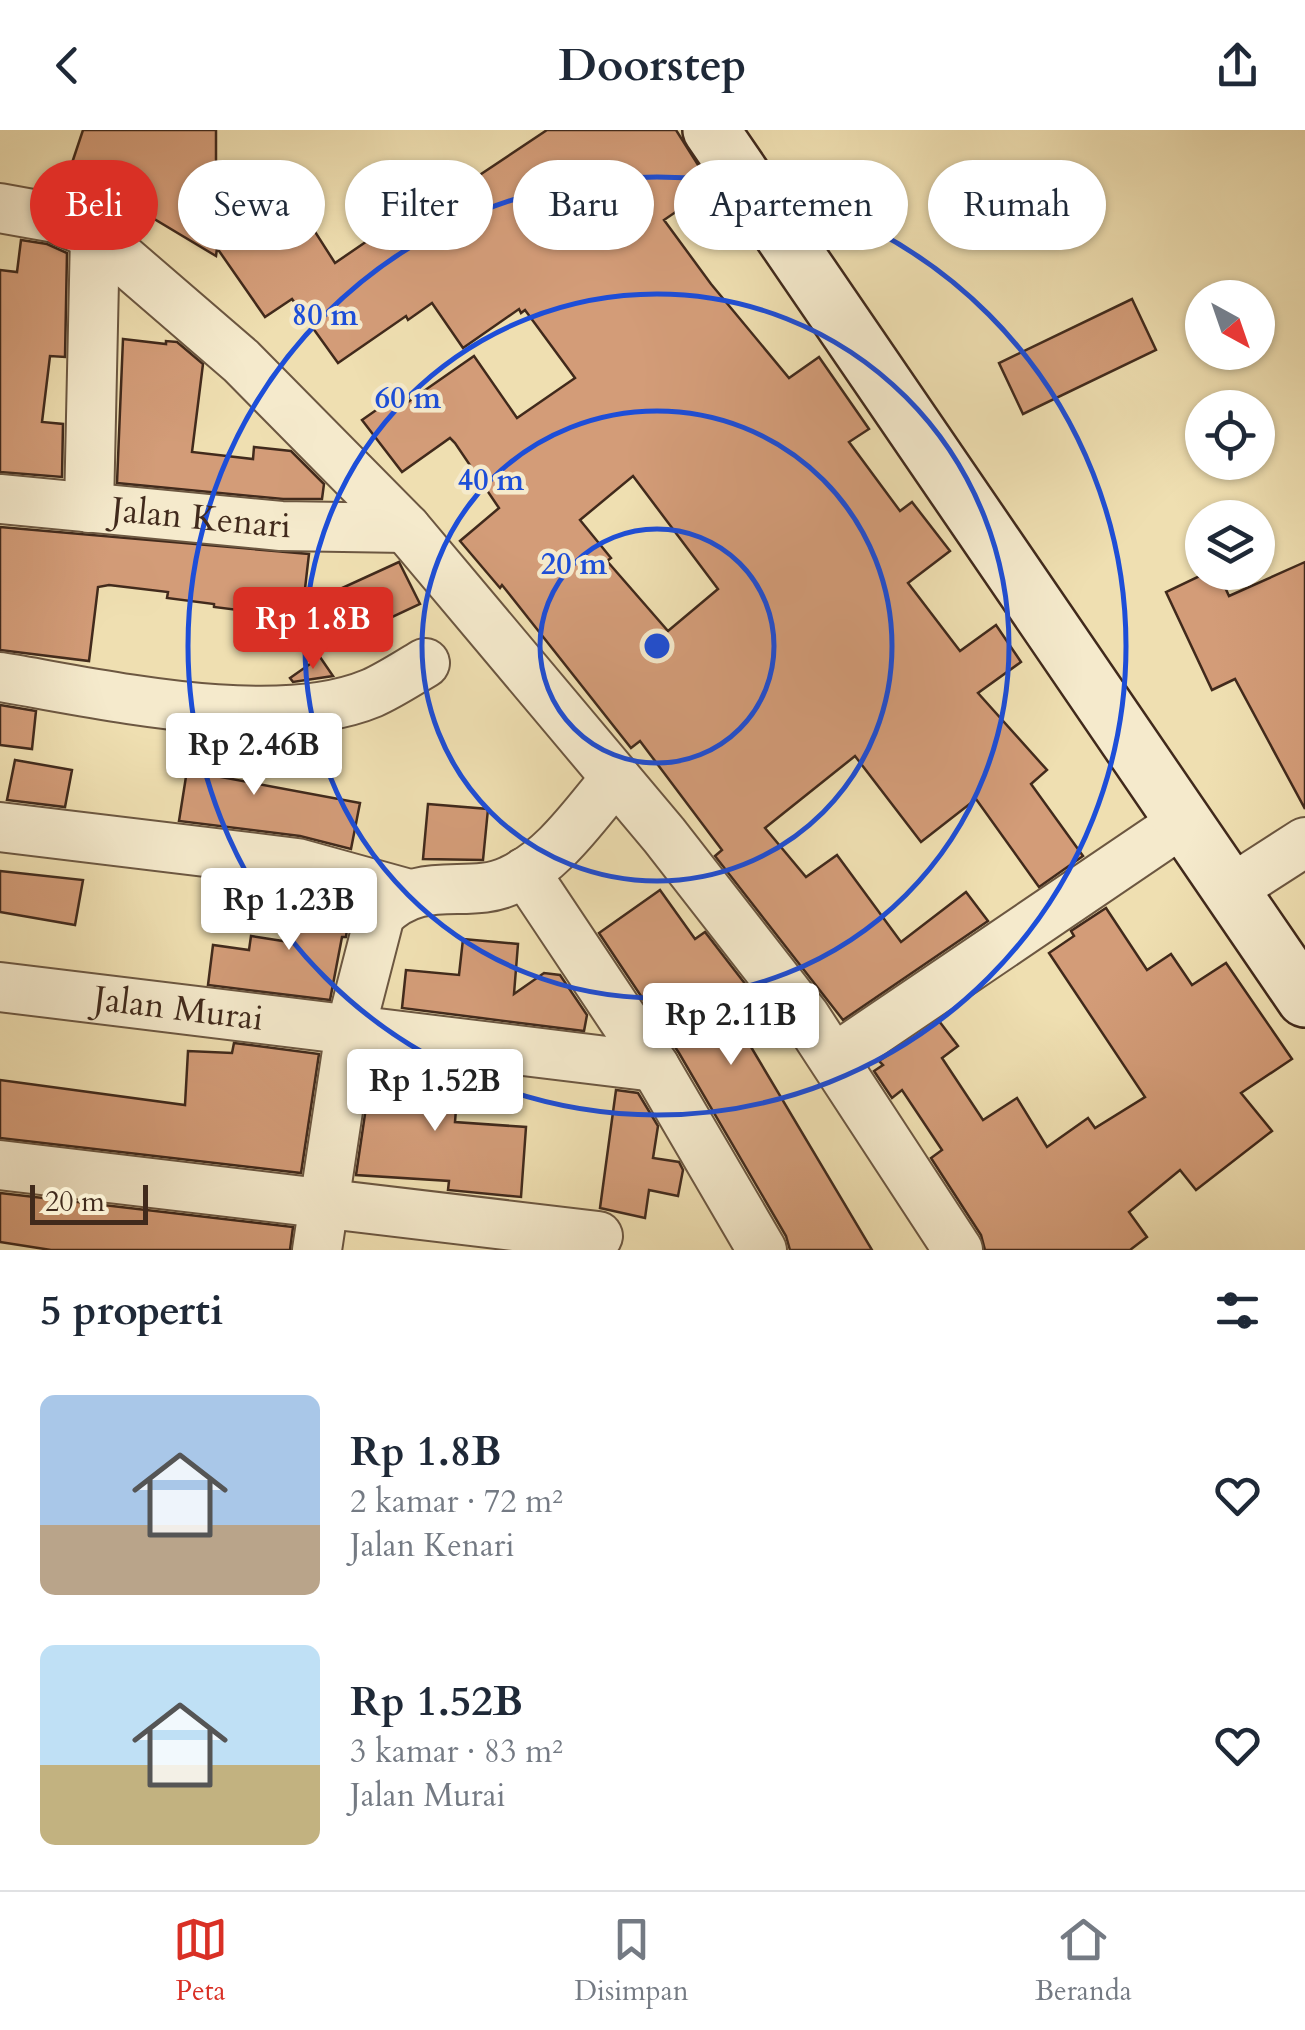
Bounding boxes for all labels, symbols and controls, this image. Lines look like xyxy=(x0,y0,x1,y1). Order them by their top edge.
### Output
text: Doorstep xyxy=(558,35,747,96)
icon: back xyxy=(40,38,95,93)
icon: share xyxy=(1210,38,1265,93)
chip: Beli xyxy=(30,160,158,250)
chip: Sewa xyxy=(178,160,325,250)
chip: Filter xyxy=(345,160,493,250)
chip: Baru xyxy=(513,160,654,250)
chip: Apartemen xyxy=(674,160,908,250)
chip: Rumah xyxy=(928,160,1106,250)
north arrow xyxy=(1185,280,1275,370)
map controls xyxy=(1185,280,1275,590)
text: 80 m xyxy=(292,295,359,336)
text: 60 m xyxy=(375,378,442,419)
button: locate xyxy=(1185,390,1275,480)
text: 40 m xyxy=(458,460,525,501)
street label: Jalan Kenari xyxy=(104,485,291,550)
button: layers xyxy=(1185,500,1275,590)
text: 20 m xyxy=(541,544,608,585)
pin: Rp 1.8B xyxy=(221,587,405,672)
text: Rp 1.8B xyxy=(255,597,371,641)
centre of rings xyxy=(639,628,675,664)
pin: Rp 2.46B xyxy=(151,713,357,798)
text: Rp 2.46B xyxy=(188,723,320,767)
pin: Rp 1.23B xyxy=(186,868,392,953)
text: Rp 1.23B xyxy=(223,878,355,922)
street label: Jalan Murai xyxy=(86,974,266,1043)
pin: Rp 2.11B xyxy=(628,983,834,1068)
text: Rp 2.11B xyxy=(665,993,797,1037)
pin: Rp 1.52B xyxy=(332,1049,538,1134)
text: Rp 1.52B xyxy=(369,1059,501,1103)
scale bar xyxy=(30,1180,148,1224)
text: 20 m xyxy=(45,1183,105,1221)
text: 5 properti xyxy=(40,1282,223,1339)
icon: filters xyxy=(1210,1283,1265,1338)
text: Rp 1.8B xyxy=(350,1423,502,1480)
icon: home xyxy=(120,1435,240,1555)
icon: heart xyxy=(1210,1468,1265,1523)
text: 2 kamar · 72 m² xyxy=(350,1480,563,1524)
text: Jalan Kenari xyxy=(350,1524,514,1568)
text: Rp 1.52B xyxy=(350,1673,523,1730)
icon: home xyxy=(120,1685,240,1805)
icon: heart xyxy=(1210,1718,1265,1773)
text: 3 kamar · 83 m² xyxy=(350,1730,563,1774)
text: Jalan Murai xyxy=(350,1774,506,1818)
tab: Peta xyxy=(173,1912,228,2010)
tab: Disimpan xyxy=(574,1912,689,2010)
tab: Beranda xyxy=(1035,1912,1132,2010)

